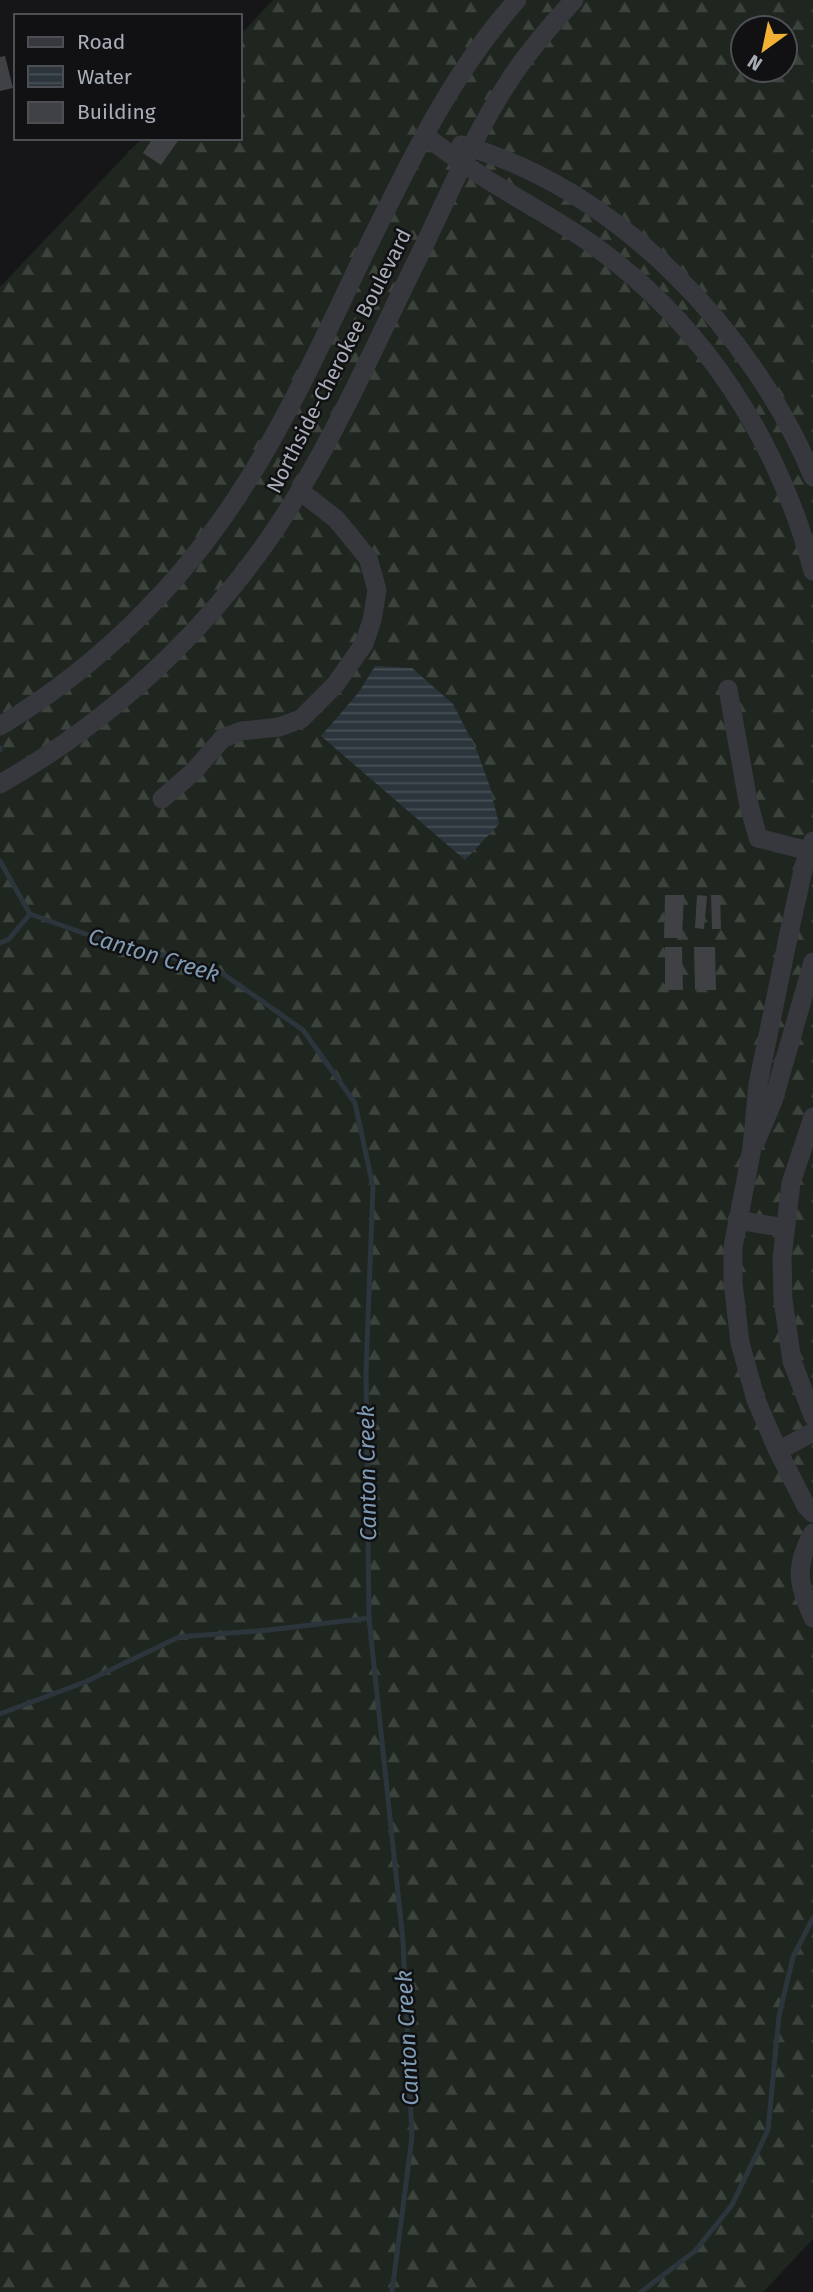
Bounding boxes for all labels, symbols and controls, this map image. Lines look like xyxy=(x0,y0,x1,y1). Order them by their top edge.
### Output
legend xyxy=(14,14,242,140)
north arrow xyxy=(729,14,799,84)
text: Road xyxy=(77,29,125,55)
text: N xyxy=(743,50,767,76)
text: Water xyxy=(77,64,132,90)
text: Building xyxy=(77,99,156,125)
street label: Northside-Cherokee Boulevard xyxy=(261,225,417,497)
water label: Canton Creek xyxy=(85,922,223,988)
water label: Canton Creek xyxy=(352,1405,382,1541)
water label: Canton Creek xyxy=(389,1969,425,2107)

